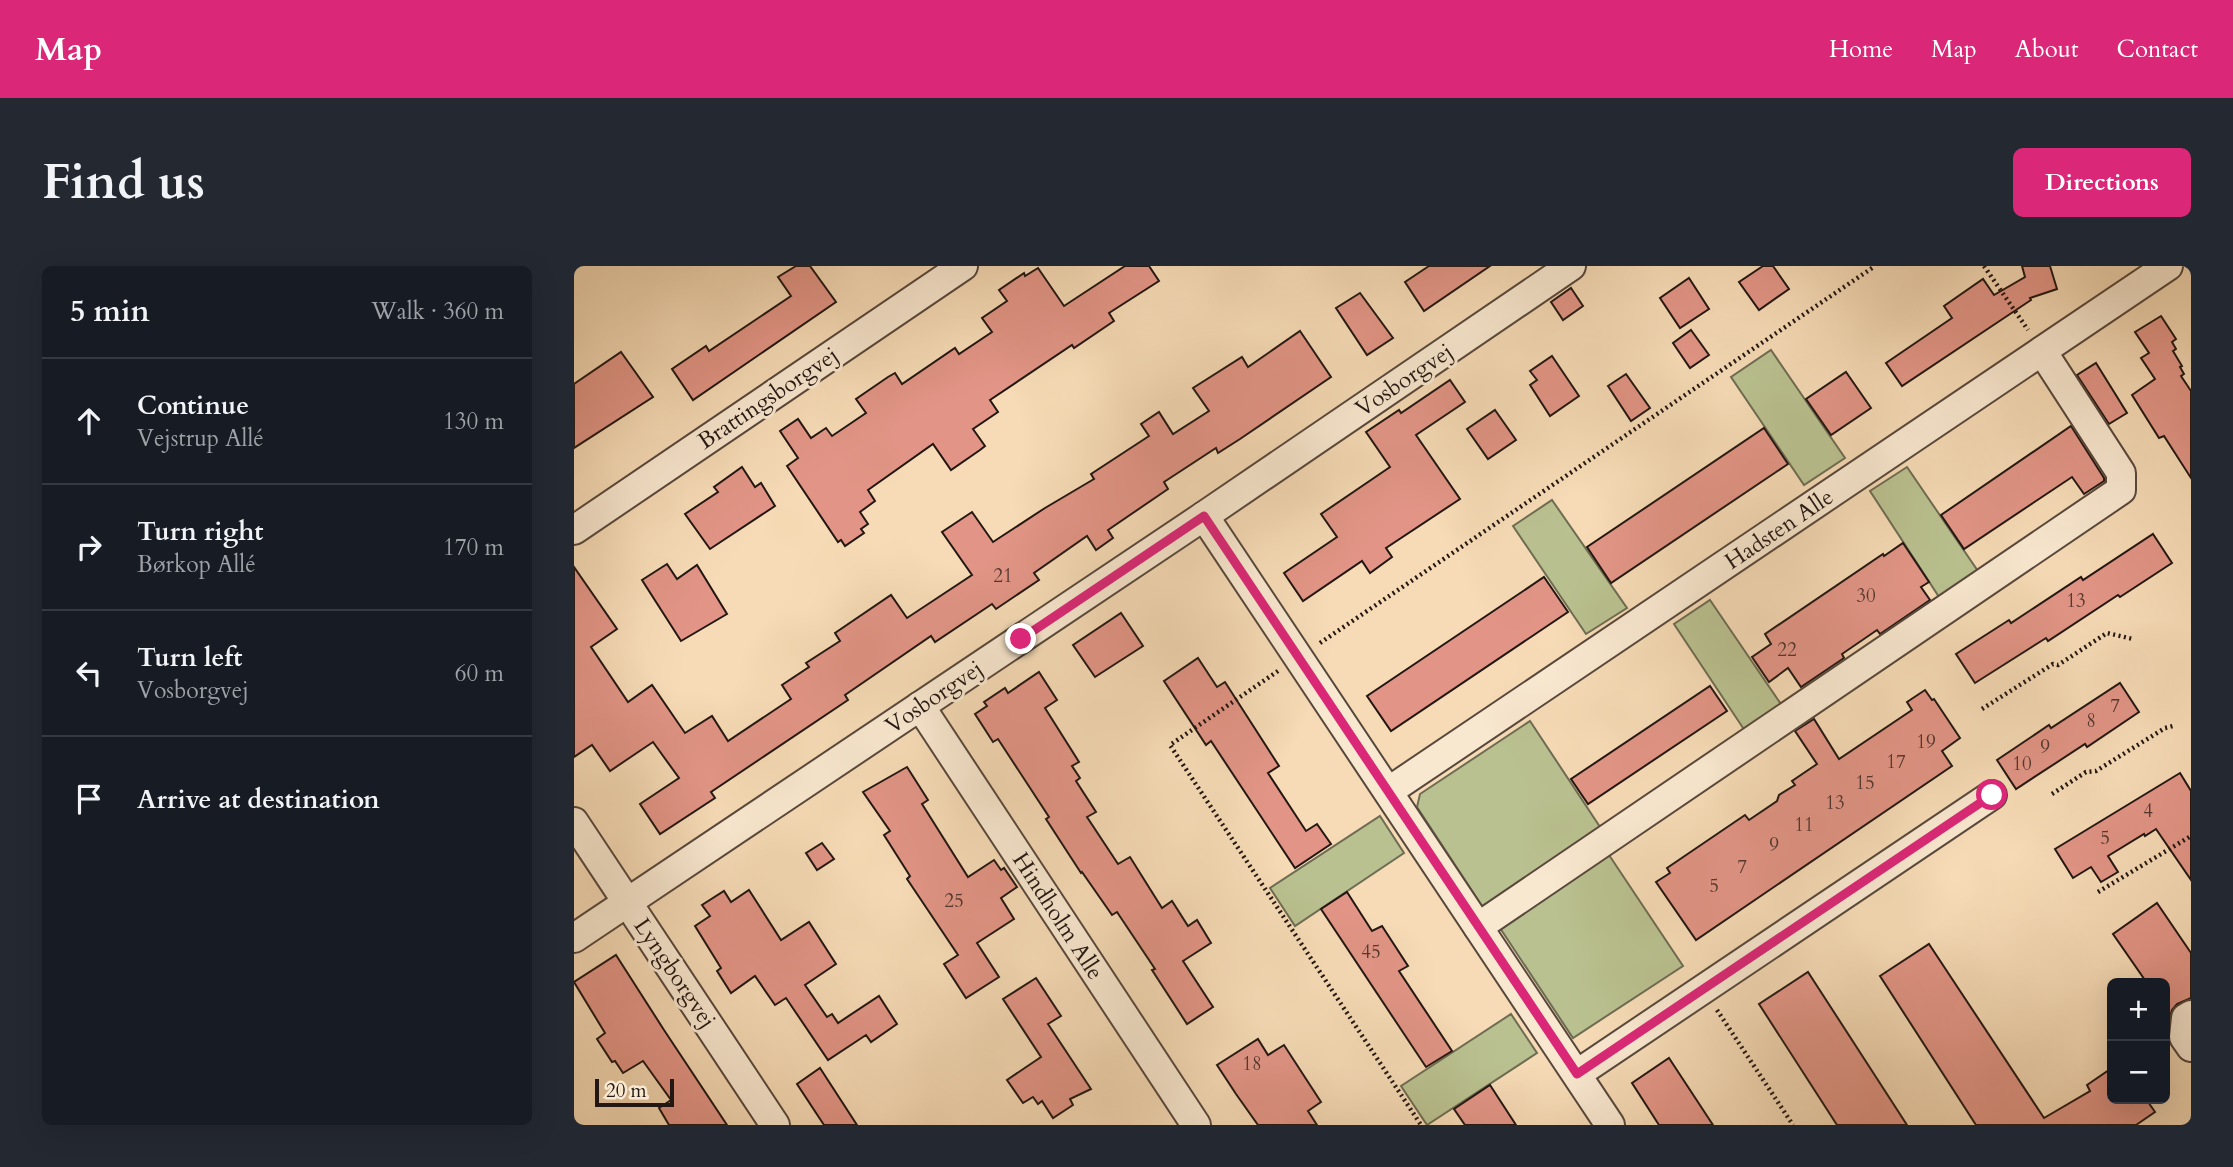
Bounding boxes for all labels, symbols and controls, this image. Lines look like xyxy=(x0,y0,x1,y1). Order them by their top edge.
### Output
text: Map xyxy=(35,27,102,72)
text: Home xyxy=(1829,33,1893,66)
text: Map xyxy=(1931,33,1977,66)
text: About xyxy=(2015,33,2079,66)
text: Contact xyxy=(2117,33,2198,66)
button: Directions xyxy=(2013,148,2191,217)
text: Find us xyxy=(42,149,205,216)
text: 5 min xyxy=(70,291,150,332)
text: Walk · 360 m xyxy=(371,296,504,327)
street label: Vosborgvej xyxy=(1349,336,1459,424)
street label: Brattingsborgvej xyxy=(692,340,844,456)
text: Continue xyxy=(137,388,249,423)
icon: ahead xyxy=(70,402,108,440)
text: 130 m xyxy=(443,406,504,437)
text: Vejstrup Allé xyxy=(137,423,264,454)
street label: Hadsten Alle xyxy=(1719,481,1839,577)
text: Turn right xyxy=(137,514,264,549)
icon: right xyxy=(70,528,108,566)
text: 170 m xyxy=(443,532,504,563)
text: Børkop Allé xyxy=(137,549,256,580)
house number: 21 xyxy=(993,563,1013,589)
house number: 30 xyxy=(1856,583,1876,609)
house number: 13 xyxy=(2066,588,2086,614)
route end xyxy=(1005,623,1036,654)
house number: 22 xyxy=(1777,637,1797,663)
text: Turn left xyxy=(137,640,242,675)
street label: Vosborgvej xyxy=(879,653,989,741)
icon: left xyxy=(70,654,108,692)
text: 60 m xyxy=(455,658,504,689)
text: Vosborgvej xyxy=(137,675,249,706)
house number: 7 xyxy=(2110,693,2120,719)
house number: 8 xyxy=(2086,708,2096,734)
house number: 19 xyxy=(1916,729,1936,755)
house number: 9 xyxy=(2040,734,2050,760)
house number: 17 xyxy=(1886,749,1906,775)
house number: 10 xyxy=(2012,751,2032,777)
house number: 15 xyxy=(1855,770,1875,796)
route start xyxy=(1976,779,2007,810)
icon: arrive xyxy=(70,780,108,818)
text: Arrive at destination xyxy=(137,782,380,817)
house number: 13 xyxy=(1825,790,1845,816)
house number: 4 xyxy=(2143,798,2153,824)
house number: 11 xyxy=(1794,812,1814,838)
house number: 5 xyxy=(2100,825,2110,851)
house number: 9 xyxy=(1769,832,1779,858)
street label: Hindholm Alle xyxy=(1005,846,1111,986)
house number: 7 xyxy=(1737,854,1747,880)
house number: 5 xyxy=(1709,873,1719,899)
house number: 25 xyxy=(944,888,964,914)
street label: Lyngborgvej xyxy=(627,912,723,1034)
house number: 45 xyxy=(1361,939,1381,965)
map controls xyxy=(2107,978,2170,1104)
button: + xyxy=(2107,978,2170,1041)
button: − xyxy=(2107,1041,2170,1104)
house number: 18 xyxy=(1242,1051,1262,1077)
scale bar xyxy=(595,1076,674,1108)
text: 20 m xyxy=(606,1078,647,1104)

